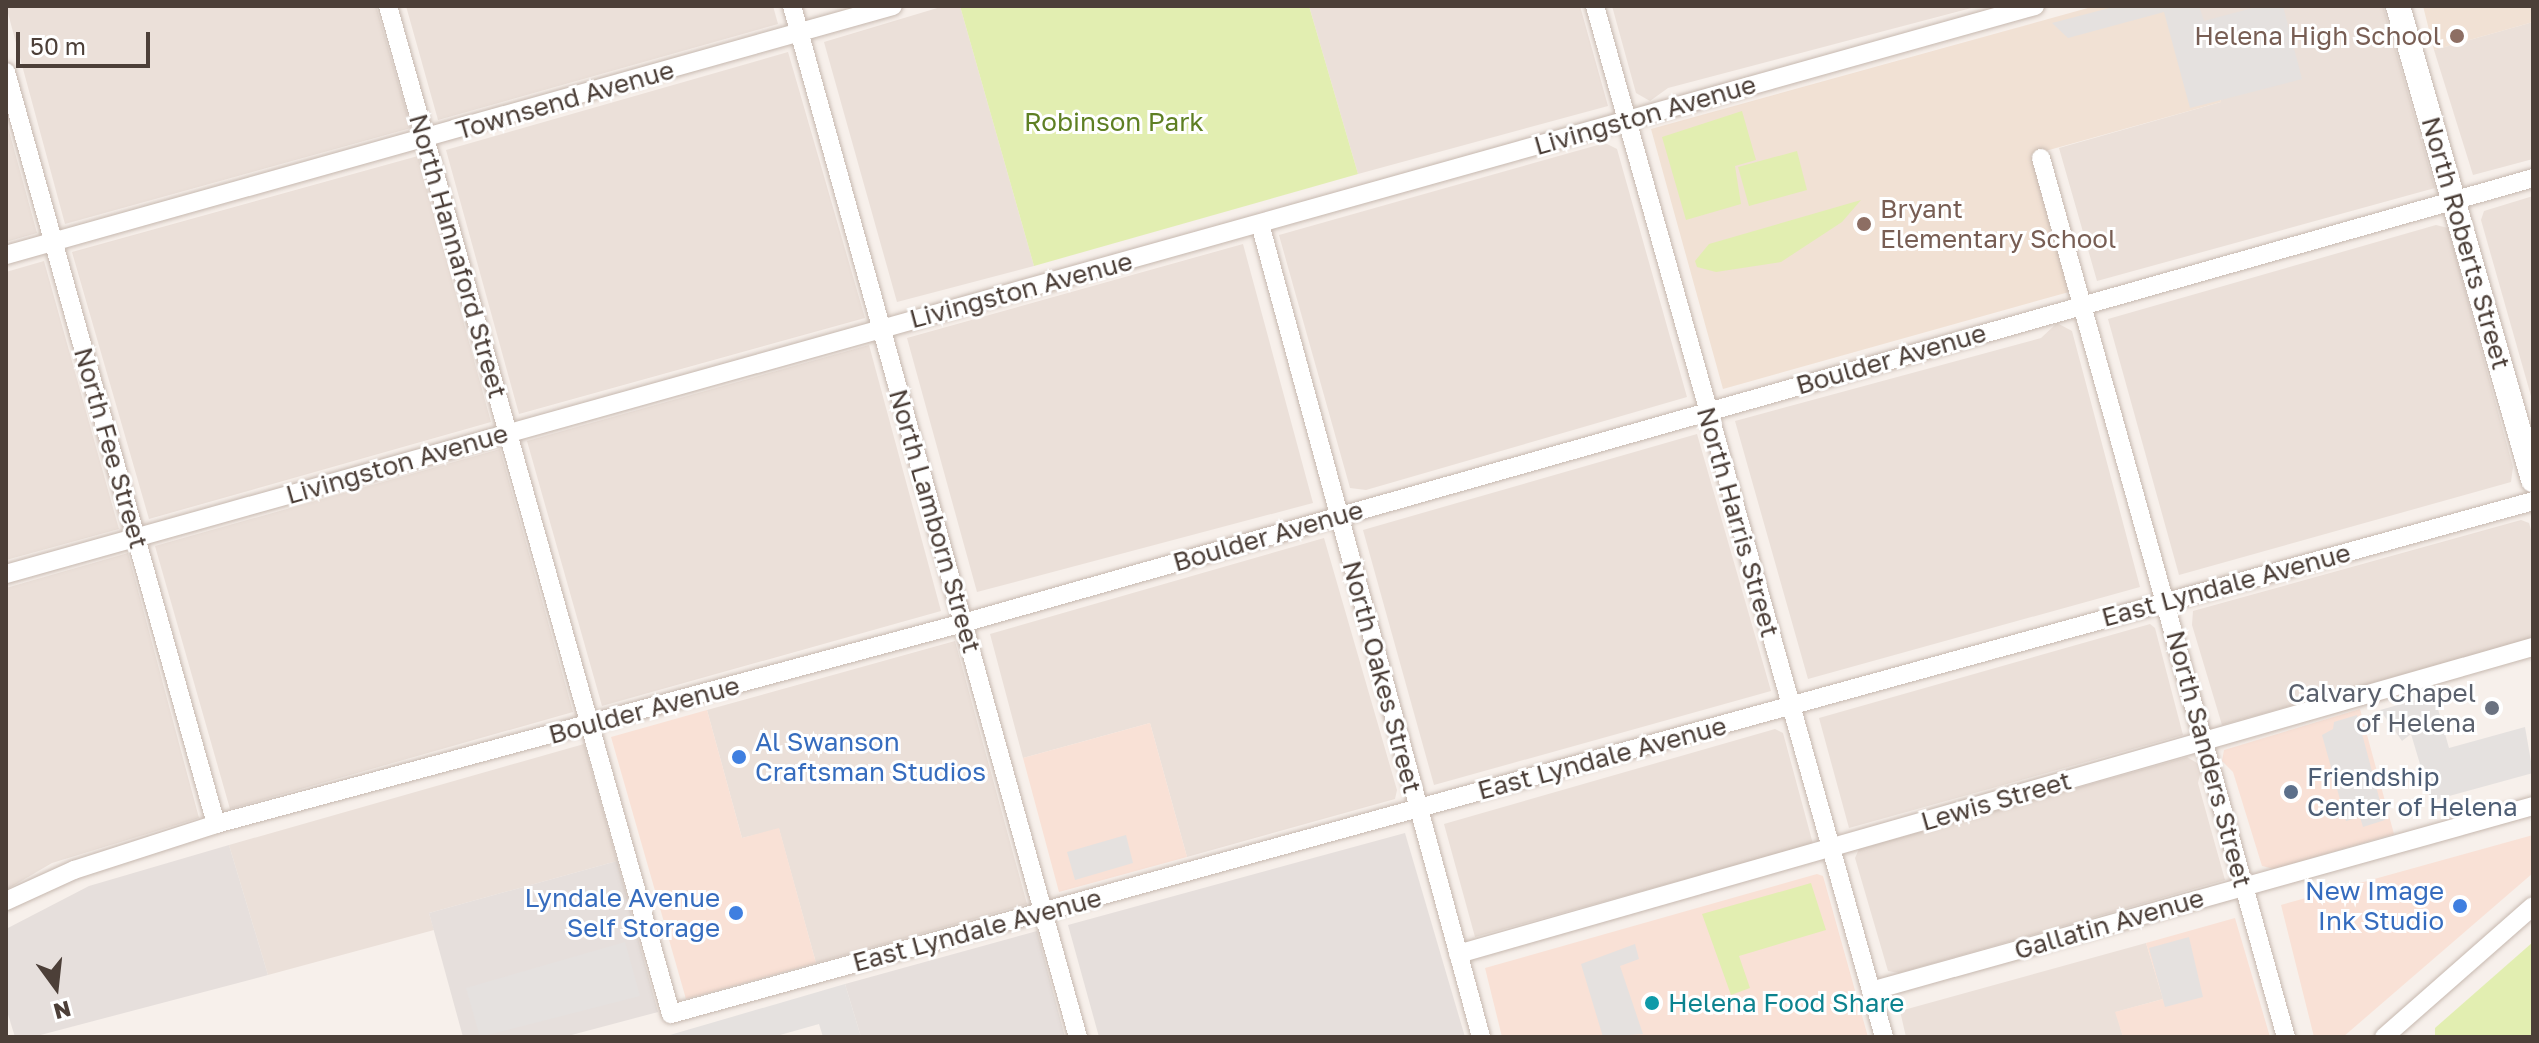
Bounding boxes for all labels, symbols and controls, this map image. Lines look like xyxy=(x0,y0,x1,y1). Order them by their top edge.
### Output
scale bar xyxy=(20,16,154,66)
place label: Helena High School xyxy=(2194,20,2441,52)
marker: Helena High School xyxy=(2448,27,2466,45)
text: 50 m xyxy=(30,31,86,60)
street label: Townsend Avenue xyxy=(452,54,678,146)
street label: Livingston Avenue xyxy=(1530,68,1760,162)
park label: Robinson Park xyxy=(1024,106,1204,138)
street label: North Hannaford Street xyxy=(402,110,514,402)
street label: North Roberts Street xyxy=(2415,113,2517,373)
place label: Bryant Elementary School xyxy=(1880,193,2116,254)
marker: Bryant Elementary School xyxy=(1855,215,1873,233)
street label: Livingston Avenue xyxy=(906,245,1136,335)
street label: Boulder Avenue xyxy=(1792,317,1990,401)
street label: North Fee Street xyxy=(67,344,155,552)
street label: North Lamborn Street xyxy=(882,386,988,656)
street label: North Harris Street xyxy=(1690,403,1786,641)
street label: Livingston Avenue xyxy=(282,417,512,511)
street label: Boulder Avenue xyxy=(1169,494,1367,578)
street label: East Lyndale Avenue xyxy=(2098,537,2354,633)
street label: North Oakes Street xyxy=(1336,557,1428,797)
street label: North Sanders Street xyxy=(2160,627,2258,891)
street label: Boulder Avenue xyxy=(545,670,743,750)
place label: Calvary Chapel of Helena xyxy=(2288,677,2476,738)
marker: Calvary Chapel of Helena xyxy=(2483,699,2501,717)
street label: East Lyndale Avenue xyxy=(1474,710,1730,806)
place label: Al Swanson Craftsman Studios xyxy=(755,726,986,788)
marker: Al Swanson Craftsman Studios xyxy=(730,748,748,766)
place label: Friendship Center of Helena xyxy=(2307,761,2518,822)
street label: Lewis Street xyxy=(1917,765,2075,837)
marker: Friendship Center of Helena xyxy=(2282,783,2300,801)
place label: New Image Ink Studio xyxy=(2305,875,2444,936)
place label: Lyndale Avenue Self Storage xyxy=(525,882,720,944)
street label: East Lyndale Avenue xyxy=(849,882,1105,978)
street label: Gallatin Avenue xyxy=(2011,882,2207,966)
marker: New Image Ink Studio xyxy=(2451,897,2469,915)
marker: Lyndale Avenue Self Storage xyxy=(727,904,745,922)
north arrow xyxy=(16,947,96,1027)
place label: Helena Food Share xyxy=(1668,987,1904,1019)
marker: Helena Food Share xyxy=(1643,994,1661,1012)
text: N xyxy=(51,995,74,1026)

